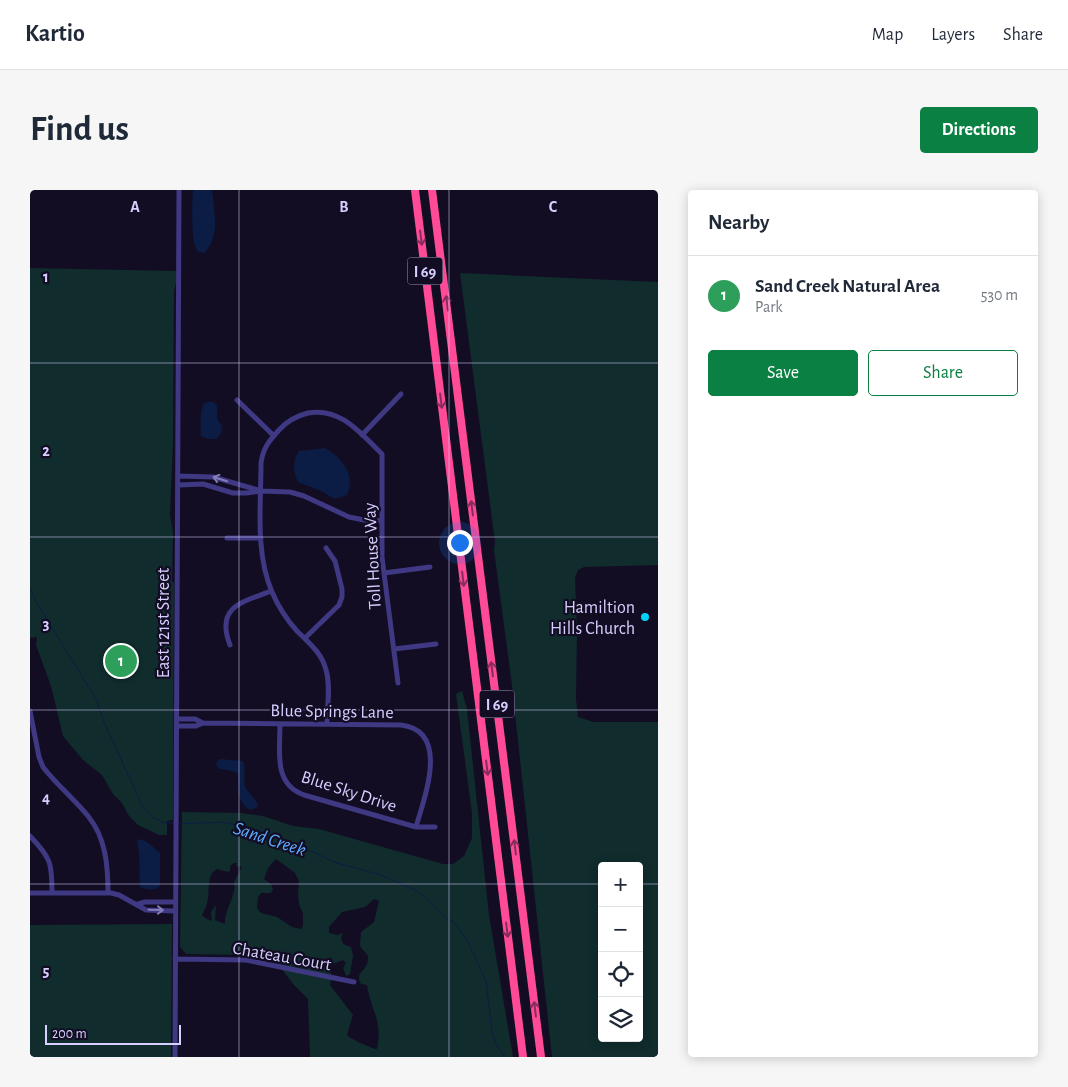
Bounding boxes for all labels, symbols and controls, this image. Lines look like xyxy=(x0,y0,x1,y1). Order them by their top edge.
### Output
text: Kartio xyxy=(25,22,85,46)
text: Map xyxy=(872,26,903,44)
text: Layers xyxy=(931,26,975,44)
text: Share xyxy=(1003,26,1043,44)
button: Directions xyxy=(920,107,1038,153)
text: Find us xyxy=(30,112,129,147)
text: A xyxy=(130,199,140,215)
text: B xyxy=(339,199,349,215)
text: C xyxy=(549,199,558,215)
text: Nearby xyxy=(708,212,769,233)
one-way arrow xyxy=(416,230,426,246)
road number: I 69 xyxy=(408,258,442,284)
text: 1 xyxy=(43,269,49,285)
text: Sand Creek Natural Area xyxy=(755,277,940,296)
text: 1 xyxy=(721,287,727,303)
text: 530 m xyxy=(981,287,1018,303)
one-way arrow xyxy=(441,296,451,312)
text: Park xyxy=(755,299,783,315)
button: Save xyxy=(708,350,858,396)
button: Share xyxy=(868,350,1018,396)
one-way arrow xyxy=(436,392,446,408)
text: 2 xyxy=(42,443,50,459)
one-way arrow xyxy=(212,474,228,484)
one-way arrow xyxy=(467,500,477,516)
street label: Toll House Way xyxy=(361,502,385,610)
your location xyxy=(447,530,473,556)
street label: East 121st Street xyxy=(155,568,173,678)
one-way arrow xyxy=(458,571,468,587)
place label: Hamiltion Hills Church xyxy=(550,599,635,638)
marker: Hamiltion Hills Church xyxy=(639,611,651,623)
text: 3 xyxy=(43,616,50,632)
pin: 1 xyxy=(105,642,137,680)
one-way arrow xyxy=(487,661,497,677)
road number: I 69 xyxy=(480,690,514,718)
street label: Blue Springs Lane xyxy=(270,702,394,722)
one-way arrow xyxy=(482,760,492,776)
street label: Blue Sky Drive xyxy=(299,768,399,816)
text: 4 xyxy=(42,790,50,806)
water label: Sand Creek xyxy=(231,819,308,860)
one-way arrow xyxy=(510,840,520,856)
map controls xyxy=(598,862,643,1042)
button: + xyxy=(598,862,643,907)
one-way arrow xyxy=(148,905,164,915)
button: − xyxy=(598,907,643,952)
one-way arrow xyxy=(502,921,512,937)
street label: Chateau Court xyxy=(231,939,333,975)
button: locate xyxy=(598,952,643,997)
text: 5 xyxy=(43,963,50,979)
button: layers xyxy=(598,997,643,1042)
one-way arrow xyxy=(530,1001,540,1017)
scale bar xyxy=(45,1022,181,1045)
text: 200 m xyxy=(52,1027,87,1041)

